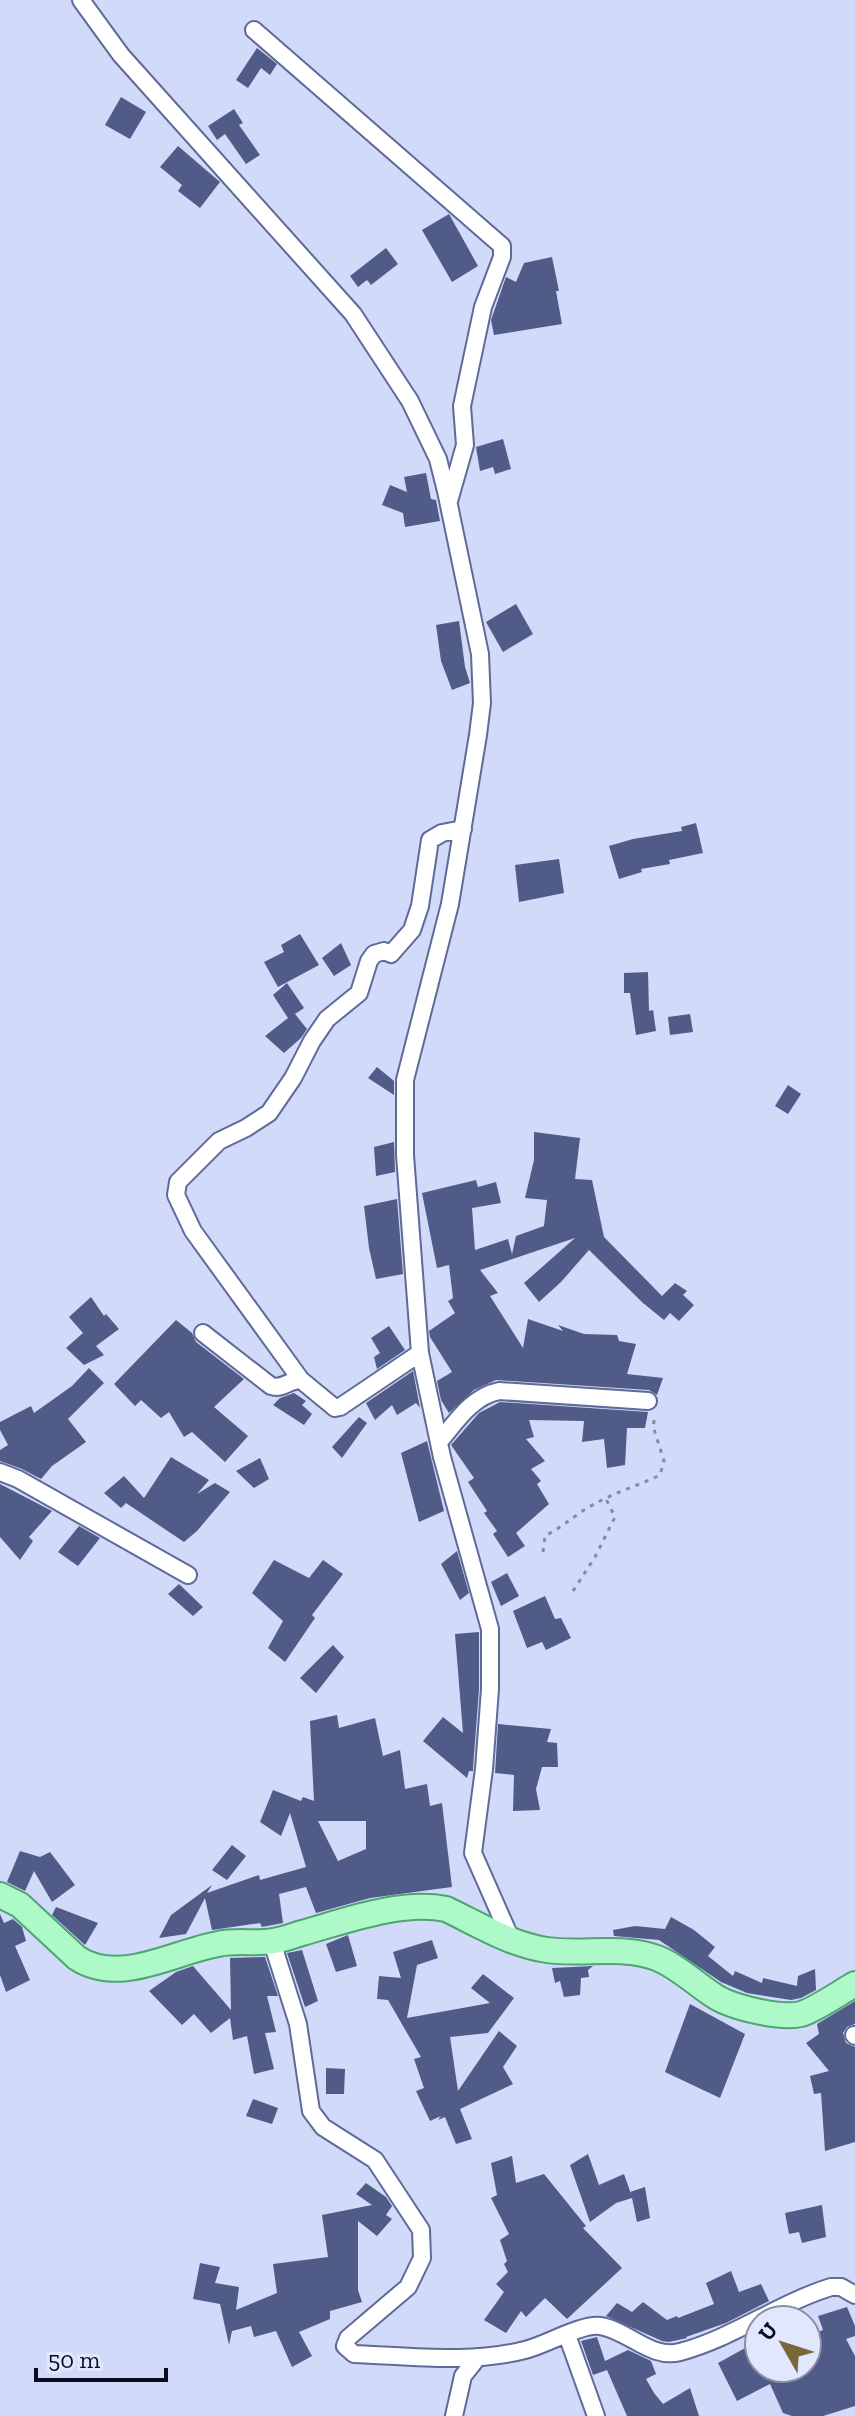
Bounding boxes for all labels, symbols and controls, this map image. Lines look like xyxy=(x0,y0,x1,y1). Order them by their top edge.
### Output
north arrow xyxy=(743,2304,823,2384)
text: U xyxy=(752,2317,783,2346)
scale bar xyxy=(36,2332,166,2382)
text: 50 m xyxy=(48,2345,101,2374)

